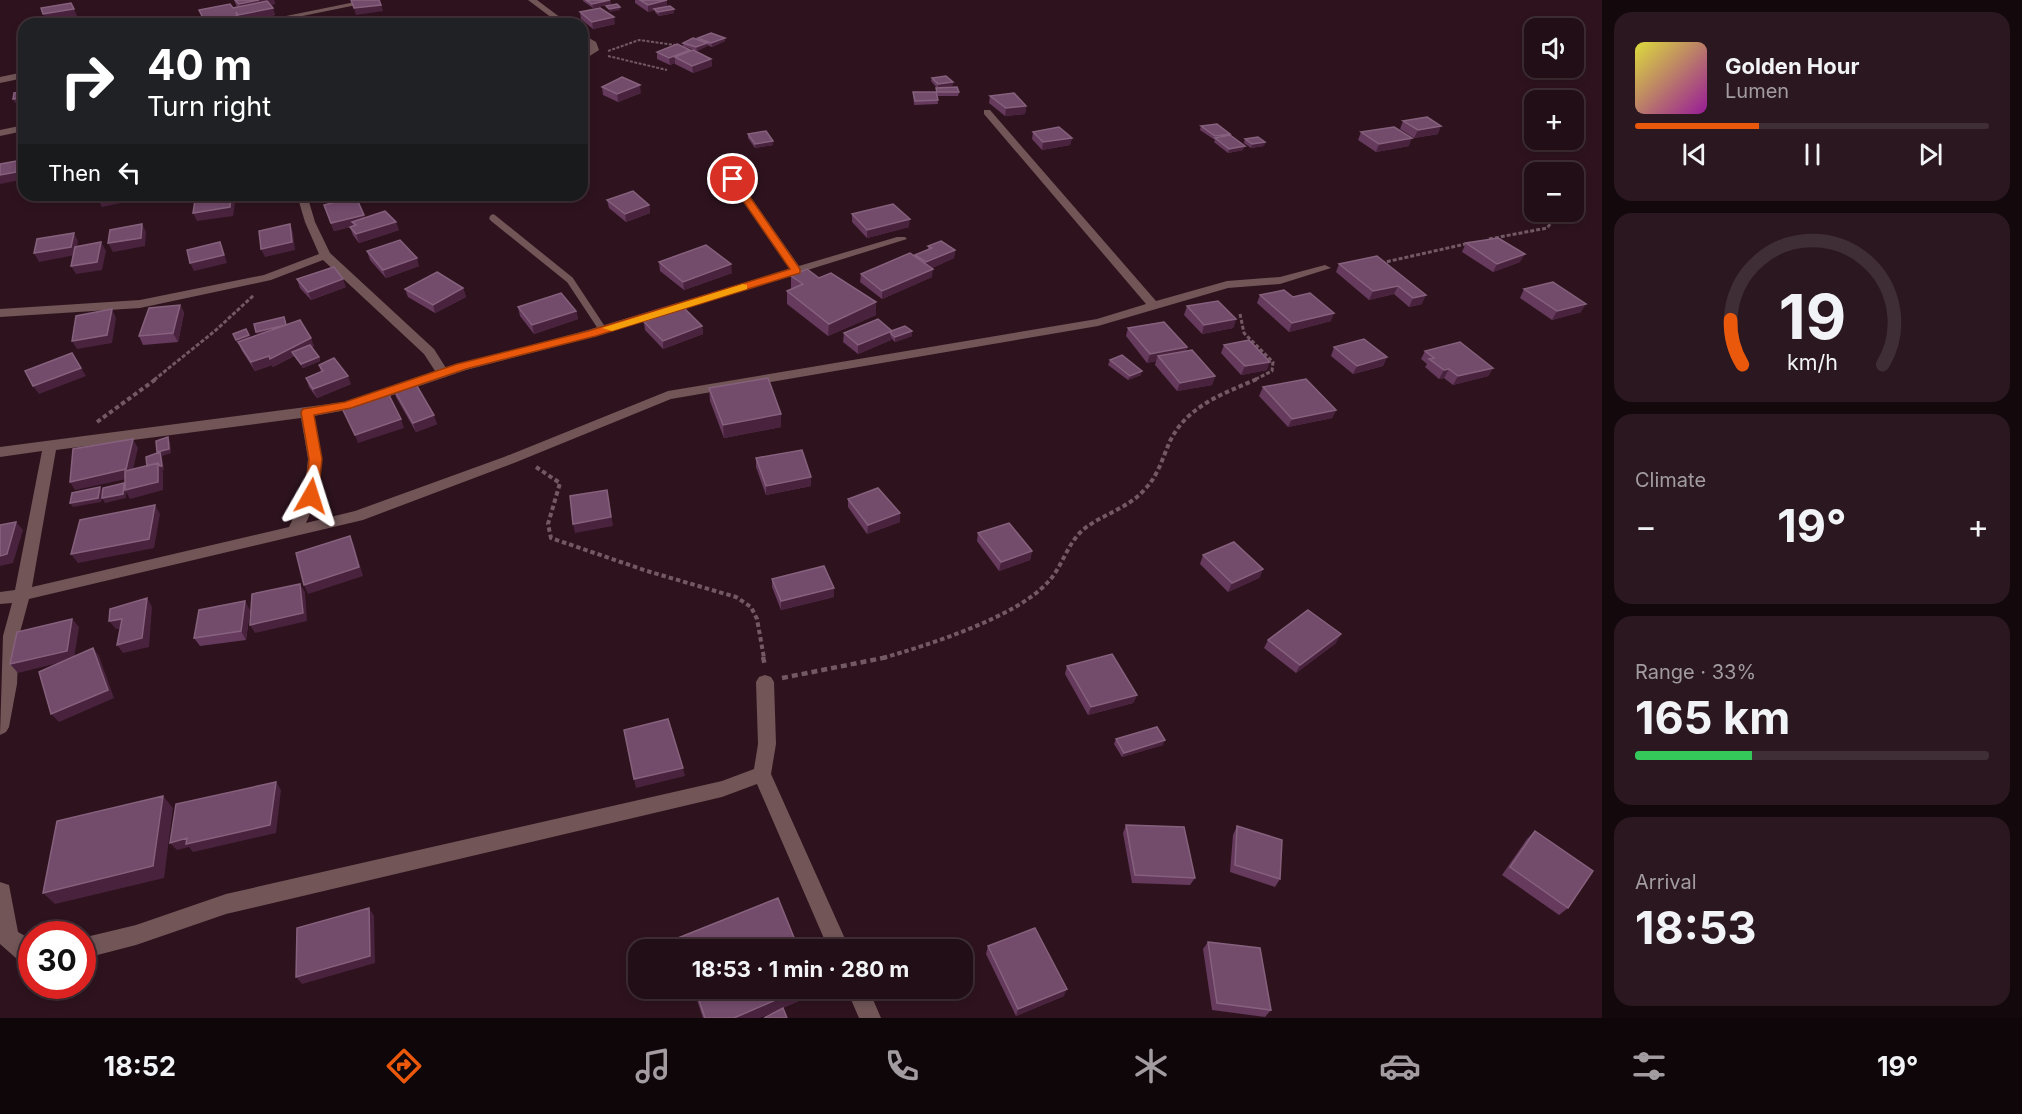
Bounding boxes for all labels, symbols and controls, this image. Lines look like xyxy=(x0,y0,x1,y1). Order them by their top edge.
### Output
map controls xyxy=(1524,18,1584,222)
button: sound xyxy=(1524,18,1584,78)
text: 40 m xyxy=(147,39,252,90)
icon: right xyxy=(48,42,126,120)
text: Golden Hour xyxy=(1725,53,1859,79)
text: Lumen xyxy=(1725,79,1789,103)
text: Turn right xyxy=(147,90,271,123)
button: + xyxy=(1524,90,1584,150)
icon: previous xyxy=(1678,138,1711,171)
icon: pause xyxy=(1796,138,1829,171)
icon: next xyxy=(1914,138,1947,171)
pin xyxy=(707,153,758,204)
icon: left xyxy=(113,156,146,189)
text: Then xyxy=(48,160,101,186)
icon: arrive xyxy=(716,162,749,195)
button: − xyxy=(1524,162,1584,222)
text: 19 xyxy=(1778,279,1846,354)
text: km/h xyxy=(1787,349,1837,375)
position arrow xyxy=(279,464,343,528)
text: Climate xyxy=(1635,468,1706,492)
text: 19° xyxy=(1777,498,1847,553)
text: − xyxy=(1635,506,1657,546)
text: + xyxy=(1967,506,1989,546)
text: Range · 33% xyxy=(1635,660,1756,684)
text: 165 km xyxy=(1635,690,1790,745)
text: Arrival xyxy=(1635,870,1697,894)
text: 18:53 xyxy=(1635,900,1757,955)
speed limit sign: 30 xyxy=(18,921,96,999)
text: 18:53 · 1 min · 280 m xyxy=(692,956,909,982)
icon: directions xyxy=(383,1045,425,1087)
icon: music xyxy=(632,1045,674,1087)
icon: phone xyxy=(881,1045,923,1087)
icon: climate xyxy=(1130,1045,1172,1087)
icon: car xyxy=(1379,1045,1421,1087)
icon: filters xyxy=(1628,1045,1670,1087)
text: 18:52 xyxy=(103,1050,176,1083)
text: 19° xyxy=(1877,1050,1918,1083)

